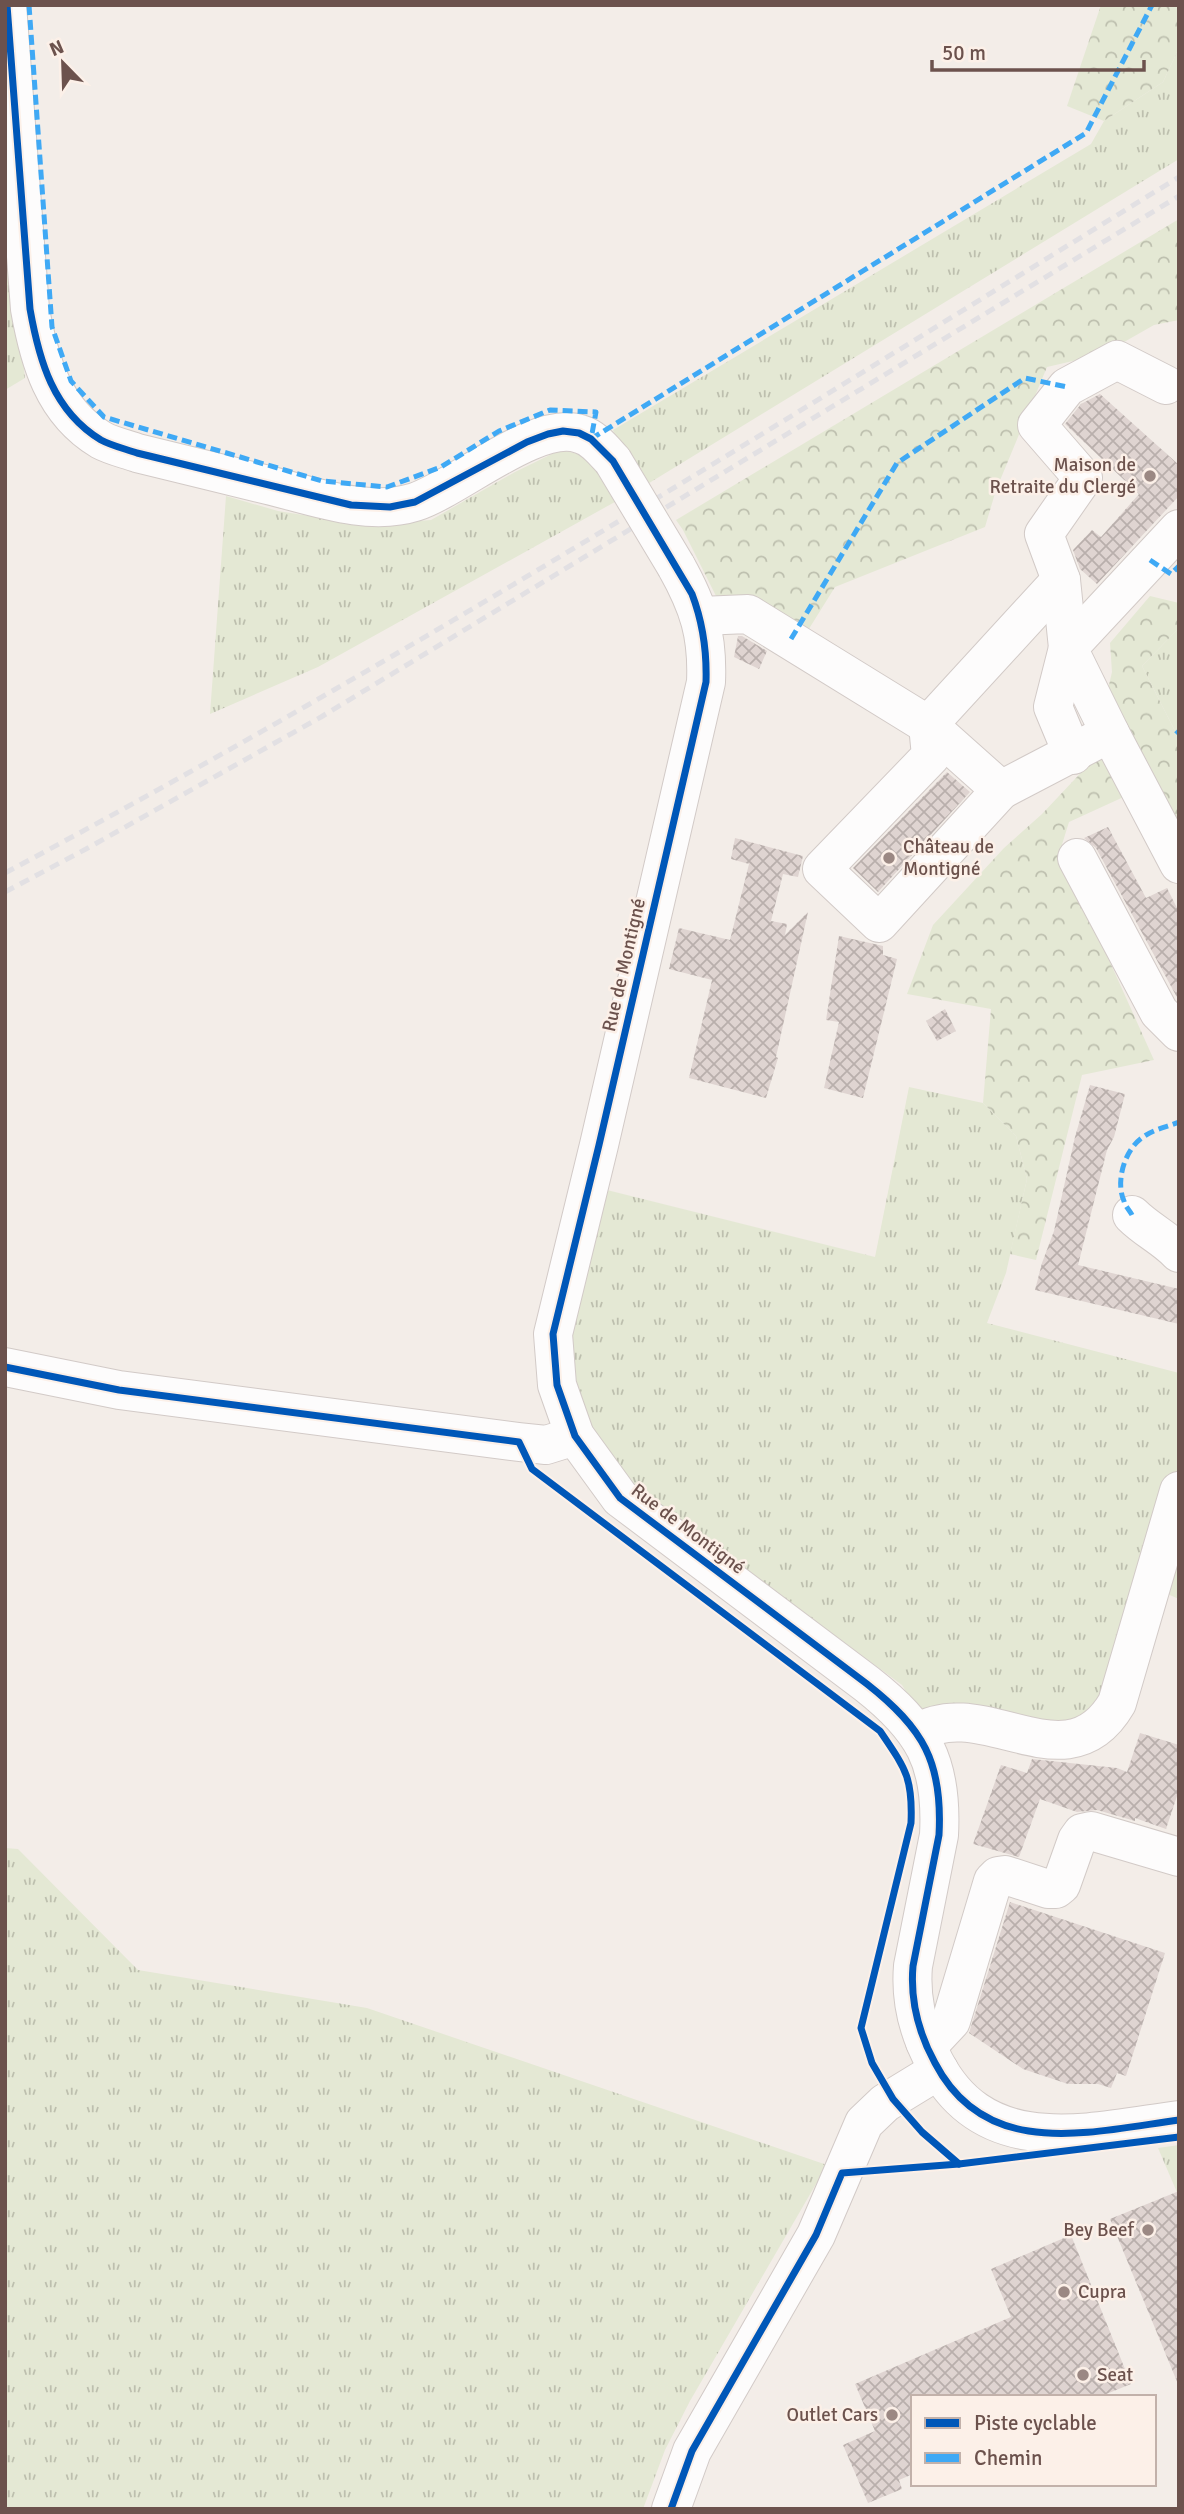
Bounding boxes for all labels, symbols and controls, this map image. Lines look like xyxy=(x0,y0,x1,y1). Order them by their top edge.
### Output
north arrow xyxy=(28,28,98,98)
scale bar xyxy=(932,28,1144,72)
text: N xyxy=(46,35,68,62)
text: 50 m xyxy=(942,40,986,66)
place label: Maison de Retraite du Clergé xyxy=(990,453,1136,499)
marker: Maison de Retraite du Clergé xyxy=(1142,468,1158,484)
place label: Château de Montigné xyxy=(903,835,994,881)
marker: Château de Montigné xyxy=(881,850,897,866)
street label: Rue de Montigné xyxy=(597,896,651,1034)
street label: Rue de Montigné xyxy=(626,1478,750,1580)
place label: Bey Beef xyxy=(1063,2218,1136,2242)
marker: Bey Beef xyxy=(1140,2222,1156,2238)
place label: Cupra xyxy=(1078,2280,1126,2304)
marker: Cupra xyxy=(1056,2284,1072,2300)
place label: Seat xyxy=(1097,2363,1133,2387)
marker: Seat xyxy=(1075,2367,1091,2383)
legend xyxy=(911,2395,1156,2486)
place label: Outlet Cars xyxy=(786,2403,878,2427)
marker: Outlet Cars xyxy=(884,2407,900,2423)
text: Piste cyclable xyxy=(974,2410,1097,2436)
text: Chemin xyxy=(974,2445,1043,2471)

